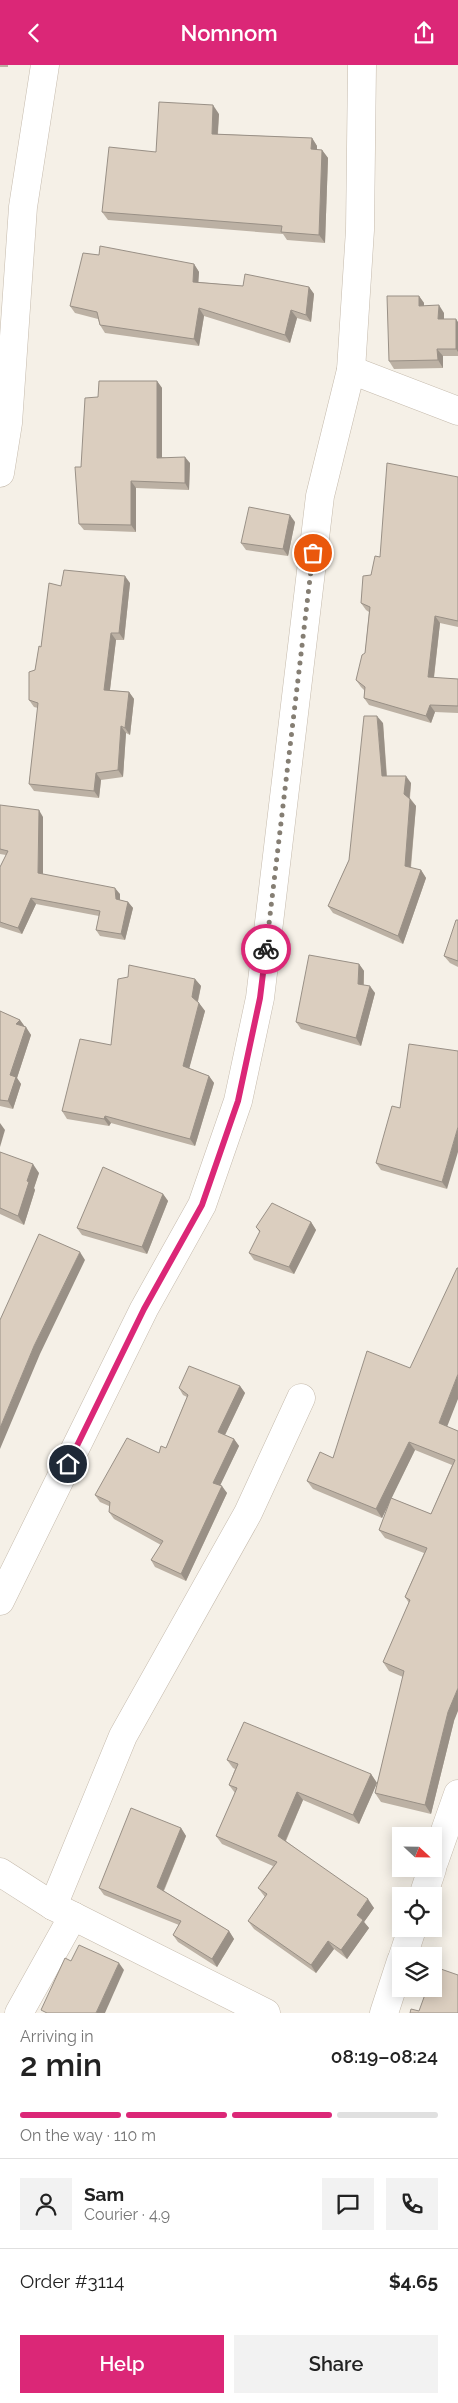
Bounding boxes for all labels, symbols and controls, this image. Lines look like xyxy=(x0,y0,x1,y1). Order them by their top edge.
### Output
icon: back xyxy=(20,19,48,47)
icon: share xyxy=(410,19,438,47)
text: Nomnom xyxy=(180,20,278,46)
pin xyxy=(292,532,334,574)
icon: bag xyxy=(299,539,327,567)
courier xyxy=(241,924,291,974)
icon: bike xyxy=(252,935,280,963)
pin xyxy=(47,1443,89,1485)
icon: home xyxy=(54,1450,82,1478)
north arrow xyxy=(392,1827,442,1877)
map controls xyxy=(392,1827,442,1997)
button: locate xyxy=(392,1887,442,1937)
button: layers xyxy=(392,1947,442,1997)
text: Arriving in xyxy=(20,2027,94,2046)
text: 08:19–08:24 xyxy=(331,2045,438,2067)
text: 2 min xyxy=(20,2046,102,2083)
text: On the way · 110 m xyxy=(20,2126,156,2145)
button: person xyxy=(20,2178,72,2230)
button: chat xyxy=(322,2178,374,2230)
button: phone xyxy=(386,2178,438,2230)
text: Sam xyxy=(84,2183,124,2205)
text: Courier · 4.9 xyxy=(84,2205,170,2224)
text: Order #3114 xyxy=(20,2270,124,2292)
text: $4.65 xyxy=(389,2270,438,2292)
button: Help xyxy=(20,2335,224,2393)
button: Share xyxy=(234,2335,438,2393)

